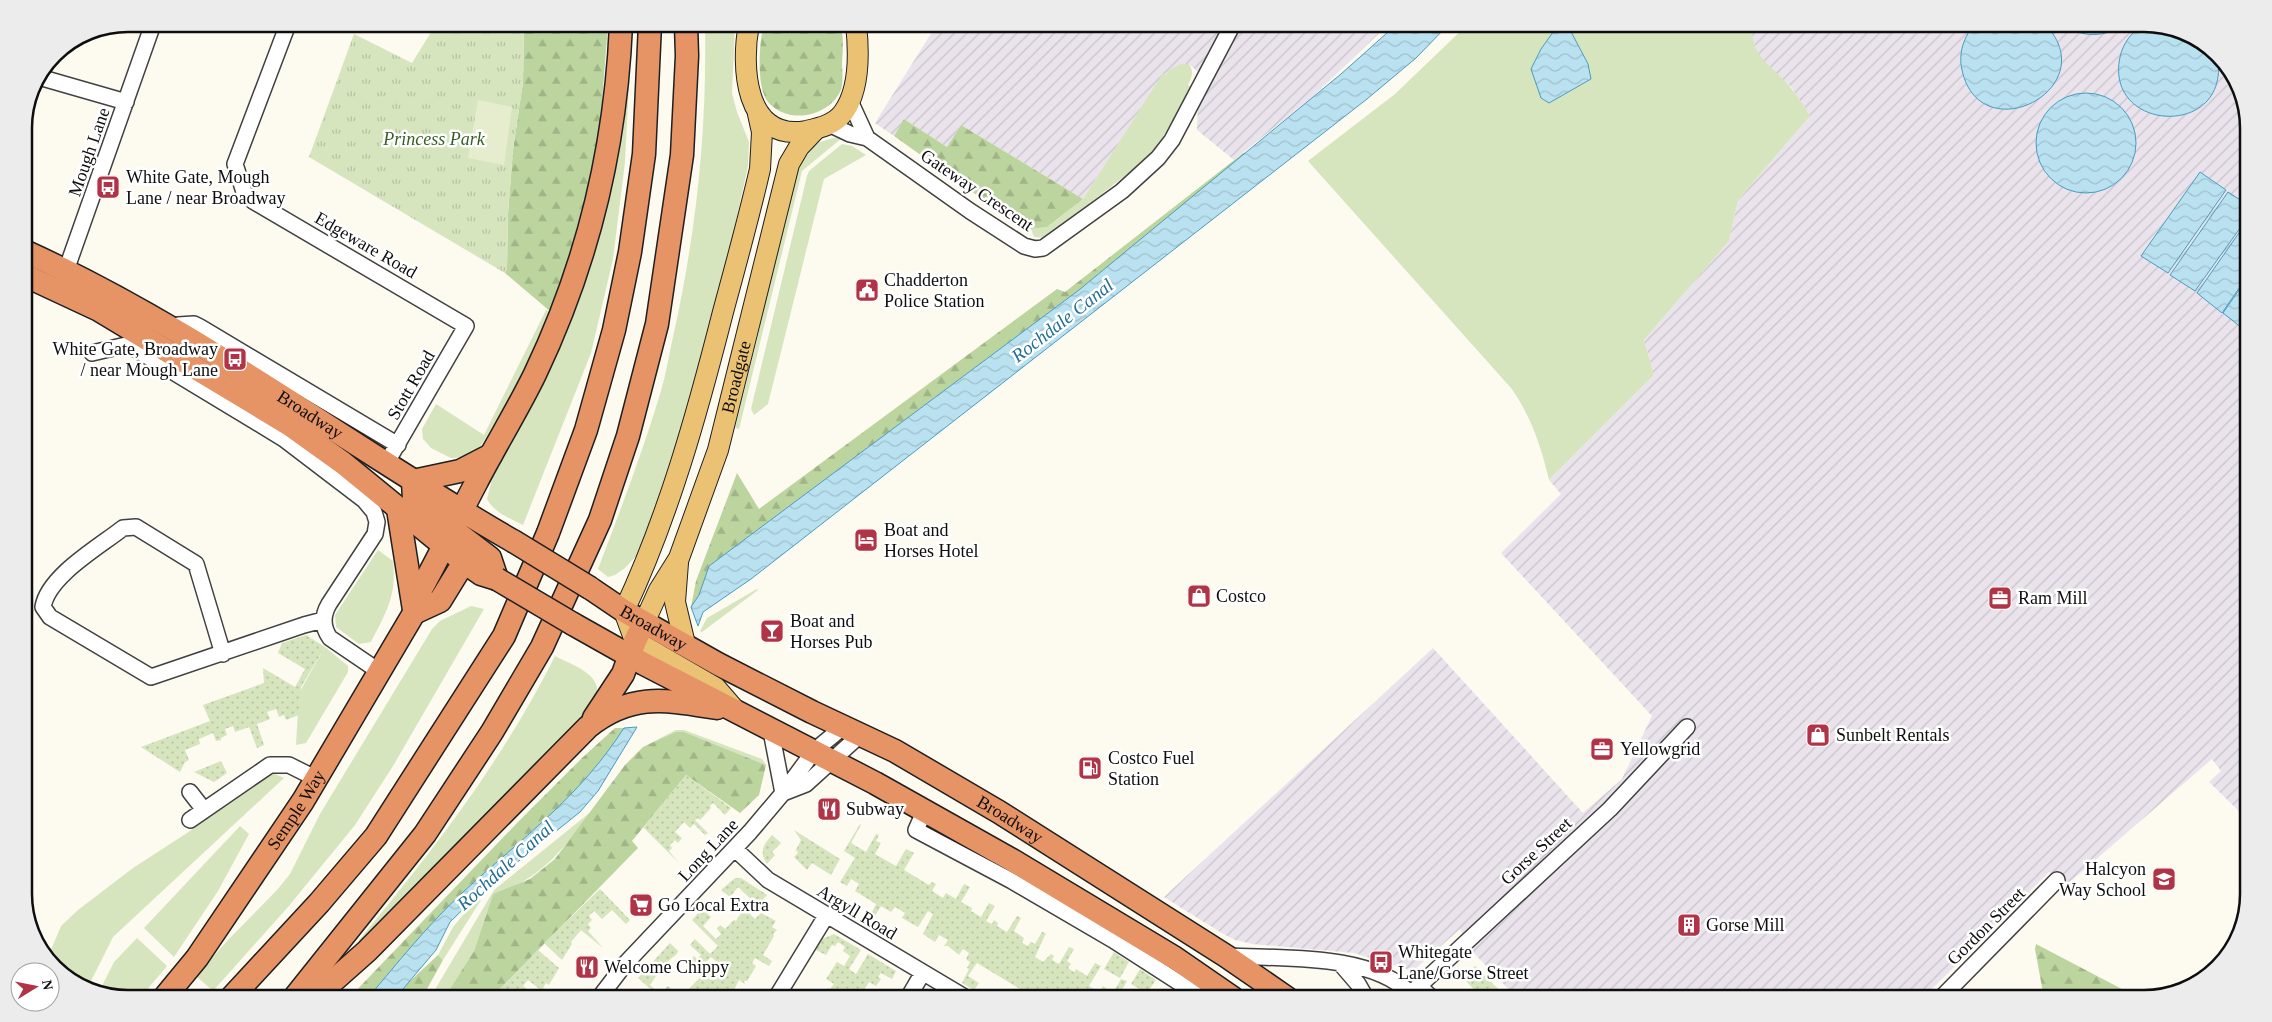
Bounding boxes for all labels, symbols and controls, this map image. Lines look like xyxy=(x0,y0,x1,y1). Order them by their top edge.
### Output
street label: Mough Lane xyxy=(64,105,114,199)
park label: Princess Park xyxy=(382,129,486,149)
street label: Gateway Crescent xyxy=(917,145,1037,235)
place label: White Gate, Mough Lane / near Broadway xyxy=(126,167,285,208)
bus stop icon: White Gate, Mough Lane / near Broadway xyxy=(95,174,121,200)
street label: Edgeware Road xyxy=(311,208,421,282)
place label: Chadderton Police Station xyxy=(884,270,985,311)
water label: Rochdale Canal xyxy=(1007,274,1117,367)
public building icon: Chadderton Police Station xyxy=(854,277,880,303)
place label: White Gate, Broadway / near Mough Lane xyxy=(53,339,218,380)
street label: Broadgate xyxy=(717,339,755,415)
bus stop icon: White Gate, Broadway / near Mough Lane xyxy=(222,346,248,372)
street label: Stott Road xyxy=(383,347,439,423)
street label: Broadway xyxy=(274,386,347,443)
place label: Boat and Horses Hotel xyxy=(884,520,978,561)
hotel icon: Boat and Horses Hotel xyxy=(853,527,879,553)
shop icon: Costco xyxy=(1186,583,1212,609)
office icon: Ram Mill xyxy=(1987,585,2013,611)
place label: Costco xyxy=(1216,586,1266,606)
place label: Ram Mill xyxy=(2018,588,2088,608)
street label: Broadway xyxy=(616,601,691,655)
place label: Boat and Horses Pub xyxy=(790,611,873,652)
bar icon: Boat and Horses Pub xyxy=(759,618,785,644)
shop icon: Sunbelt Rentals xyxy=(1805,722,1831,748)
place label: Sunbelt Rentals xyxy=(1836,725,1950,745)
office icon: Yellowgrid xyxy=(1589,736,1615,762)
place label: Yellowgrid xyxy=(1620,739,1700,759)
place label: Costco Fuel Station xyxy=(1108,748,1195,789)
fuel station icon: Costco Fuel Station xyxy=(1077,755,1103,781)
street label: Semple Way xyxy=(263,767,329,854)
street label: Broadway xyxy=(973,791,1047,847)
restaurant icon: Subway xyxy=(816,796,842,822)
place label: Subway xyxy=(846,799,904,819)
street label: Gorse Street xyxy=(1496,813,1576,889)
street label: Long Lane xyxy=(674,814,742,886)
water label: Rochdale Canal xyxy=(452,816,558,915)
place label: Halcyon Way School xyxy=(2059,859,2146,900)
school or university icon: Halcyon Way School xyxy=(2151,866,2177,892)
street label: Argyll Road xyxy=(814,880,900,944)
street label: Gordon Street xyxy=(1943,883,2029,969)
supermarket icon: Go Local Extra xyxy=(628,892,654,918)
place label: Go Local Extra xyxy=(658,895,769,915)
building icon: Gorse Mill xyxy=(1676,912,1702,938)
place label: Gorse Mill xyxy=(1706,915,1785,935)
place label: Whitegate Lane/Gorse Street xyxy=(1398,942,1528,983)
bus stop icon: Whitegate Lane/Gorse Street xyxy=(1368,949,1394,975)
restaurant icon: Welcome Chippy xyxy=(574,954,600,980)
place label: Welcome Chippy xyxy=(604,957,729,977)
north arrow xyxy=(10,962,60,1012)
text: N xyxy=(39,979,56,991)

